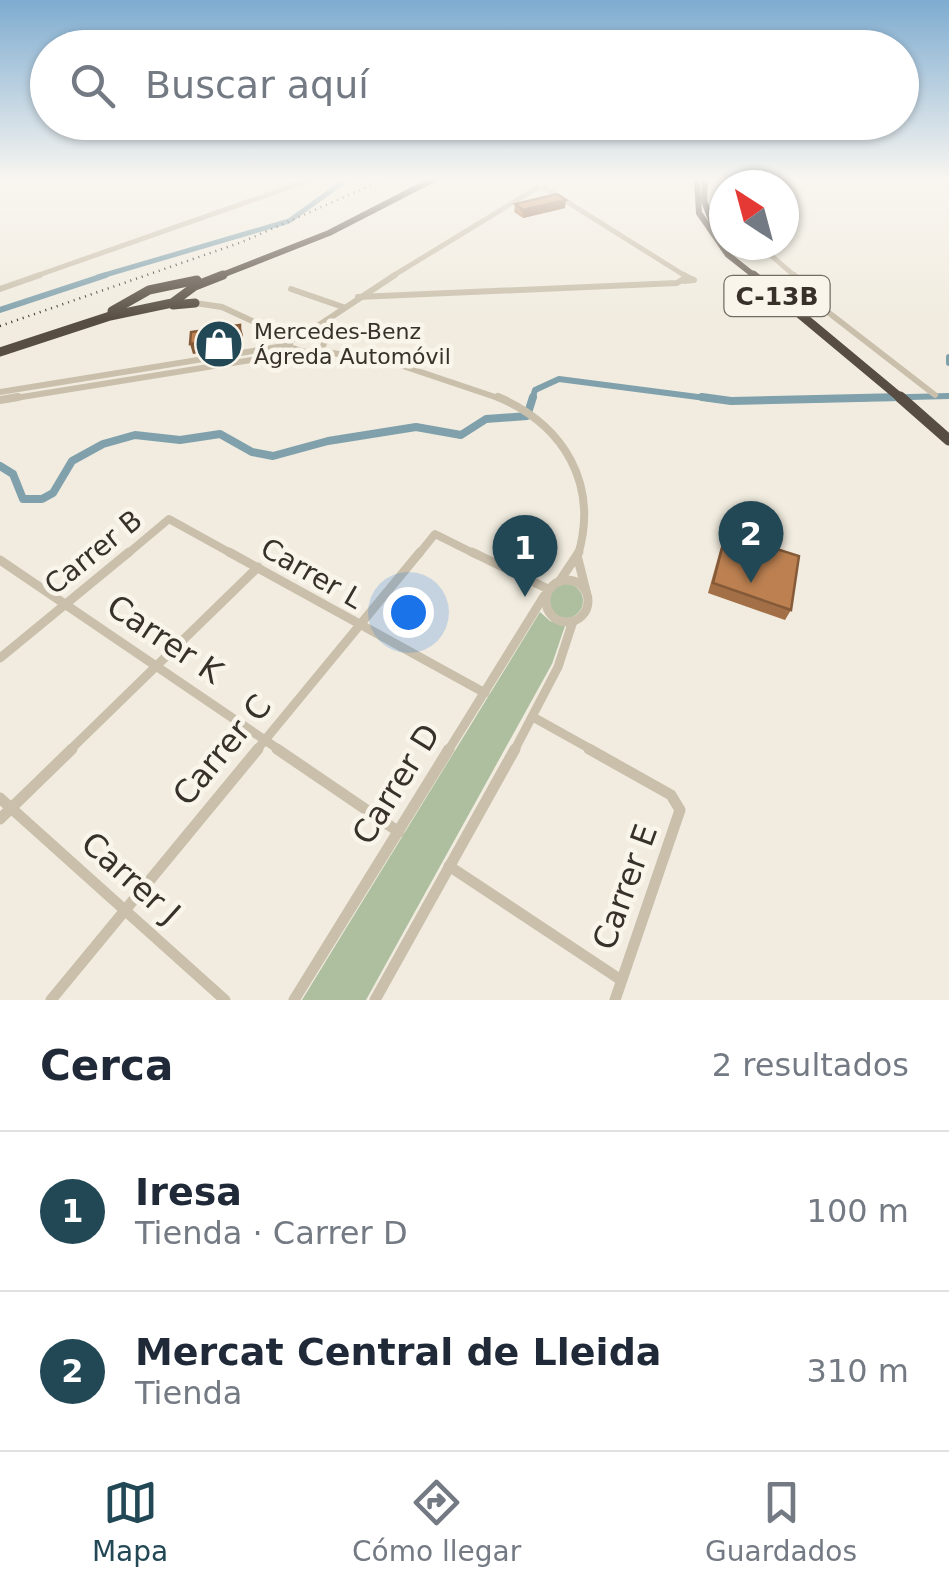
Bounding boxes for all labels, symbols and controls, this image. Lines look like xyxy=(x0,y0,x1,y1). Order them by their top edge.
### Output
search box xyxy=(30,30,919,140)
icon: search xyxy=(65,58,120,113)
text: Buscar aquí xyxy=(145,63,369,107)
north arrow xyxy=(709,170,799,260)
road number: C-13B xyxy=(724,276,830,316)
shop icon: Mercedes-Benz Ágreda Automóvil xyxy=(193,318,245,370)
place label: Mercedes-Benz Ágreda Automóvil xyxy=(254,319,451,369)
pin: 2 xyxy=(718,500,784,583)
street label: Carrer B xyxy=(38,503,149,602)
pin: 1 xyxy=(492,514,558,597)
street label: Carrer L xyxy=(255,531,369,616)
street label: Carrer K xyxy=(100,587,231,692)
your location xyxy=(383,587,434,638)
street label: Carrer C xyxy=(165,687,279,813)
street label: Carrer D xyxy=(344,717,448,851)
street label: Carrer E xyxy=(585,819,665,955)
street label: Carrer J xyxy=(74,824,188,932)
text: Cerca xyxy=(40,1041,173,1090)
text: 2 resultados xyxy=(712,1046,909,1084)
text: Iresa xyxy=(135,1170,242,1214)
text: 1 xyxy=(61,1192,84,1230)
text: 100 m xyxy=(807,1192,909,1230)
text: Tienda · Carrer D xyxy=(135,1214,408,1252)
text: Mercat Central de Lleida xyxy=(135,1330,662,1374)
text: 2 xyxy=(61,1352,84,1390)
text: 310 m xyxy=(807,1352,909,1390)
text: Tienda xyxy=(135,1374,242,1412)
tab: Mapa xyxy=(92,1475,168,1568)
tab: Cómo llegar xyxy=(352,1475,521,1568)
tab: Guardados xyxy=(705,1475,857,1568)

